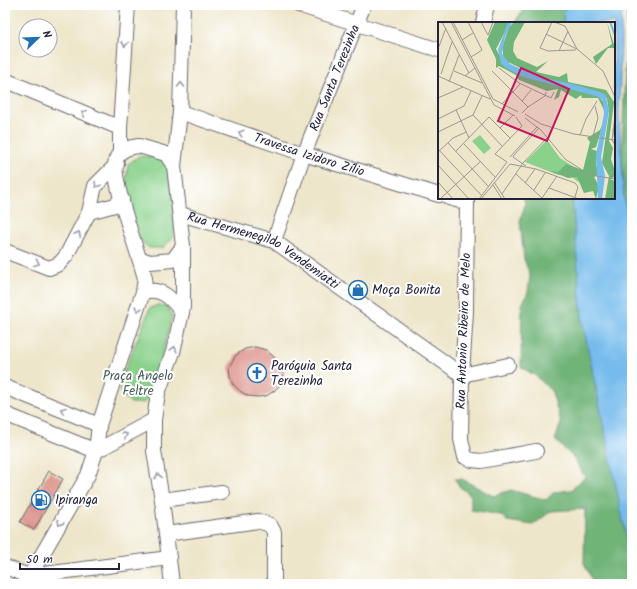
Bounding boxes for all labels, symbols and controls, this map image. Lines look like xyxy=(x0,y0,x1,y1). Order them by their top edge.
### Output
north arrow xyxy=(18,18,58,58)
street label: Rua Santa Terezinha xyxy=(304,21,366,134)
inset map xyxy=(438,22,615,199)
text: N xyxy=(37,28,56,41)
one-way arrow xyxy=(121,41,130,47)
one-way arrow xyxy=(177,82,185,88)
one-way arrow xyxy=(81,110,89,118)
street label: Travessa Izidoro Zílio xyxy=(251,127,367,182)
one-way arrow xyxy=(238,129,245,137)
one-way arrow xyxy=(95,180,102,187)
street label: Rua Hermenegildo Vendemiatti xyxy=(185,206,345,295)
one-way arrow xyxy=(73,231,80,238)
street label: Rua Antonio Ribeiro de Melo xyxy=(451,252,477,410)
one-way arrow xyxy=(34,259,41,267)
shop icon: Moça Bonita xyxy=(347,279,369,301)
place label: Moça Bonita xyxy=(372,280,441,301)
one-way arrow xyxy=(134,306,143,313)
one-way arrow xyxy=(169,346,177,353)
place label: Paróquia Santa Terezinha xyxy=(271,356,352,392)
church icon: Paróquia Santa Terezinha xyxy=(246,362,268,384)
park label: Praça Angelo Feltre xyxy=(103,366,173,402)
one-way arrow xyxy=(60,407,67,415)
one-way arrow xyxy=(121,433,128,440)
one-way arrow xyxy=(154,473,163,479)
fuel station icon: Ipiranga xyxy=(30,489,52,511)
place label: Ipiranga xyxy=(55,490,98,511)
one-way arrow xyxy=(58,519,65,526)
scale bar xyxy=(20,545,119,571)
text: 50 m xyxy=(26,550,53,569)

